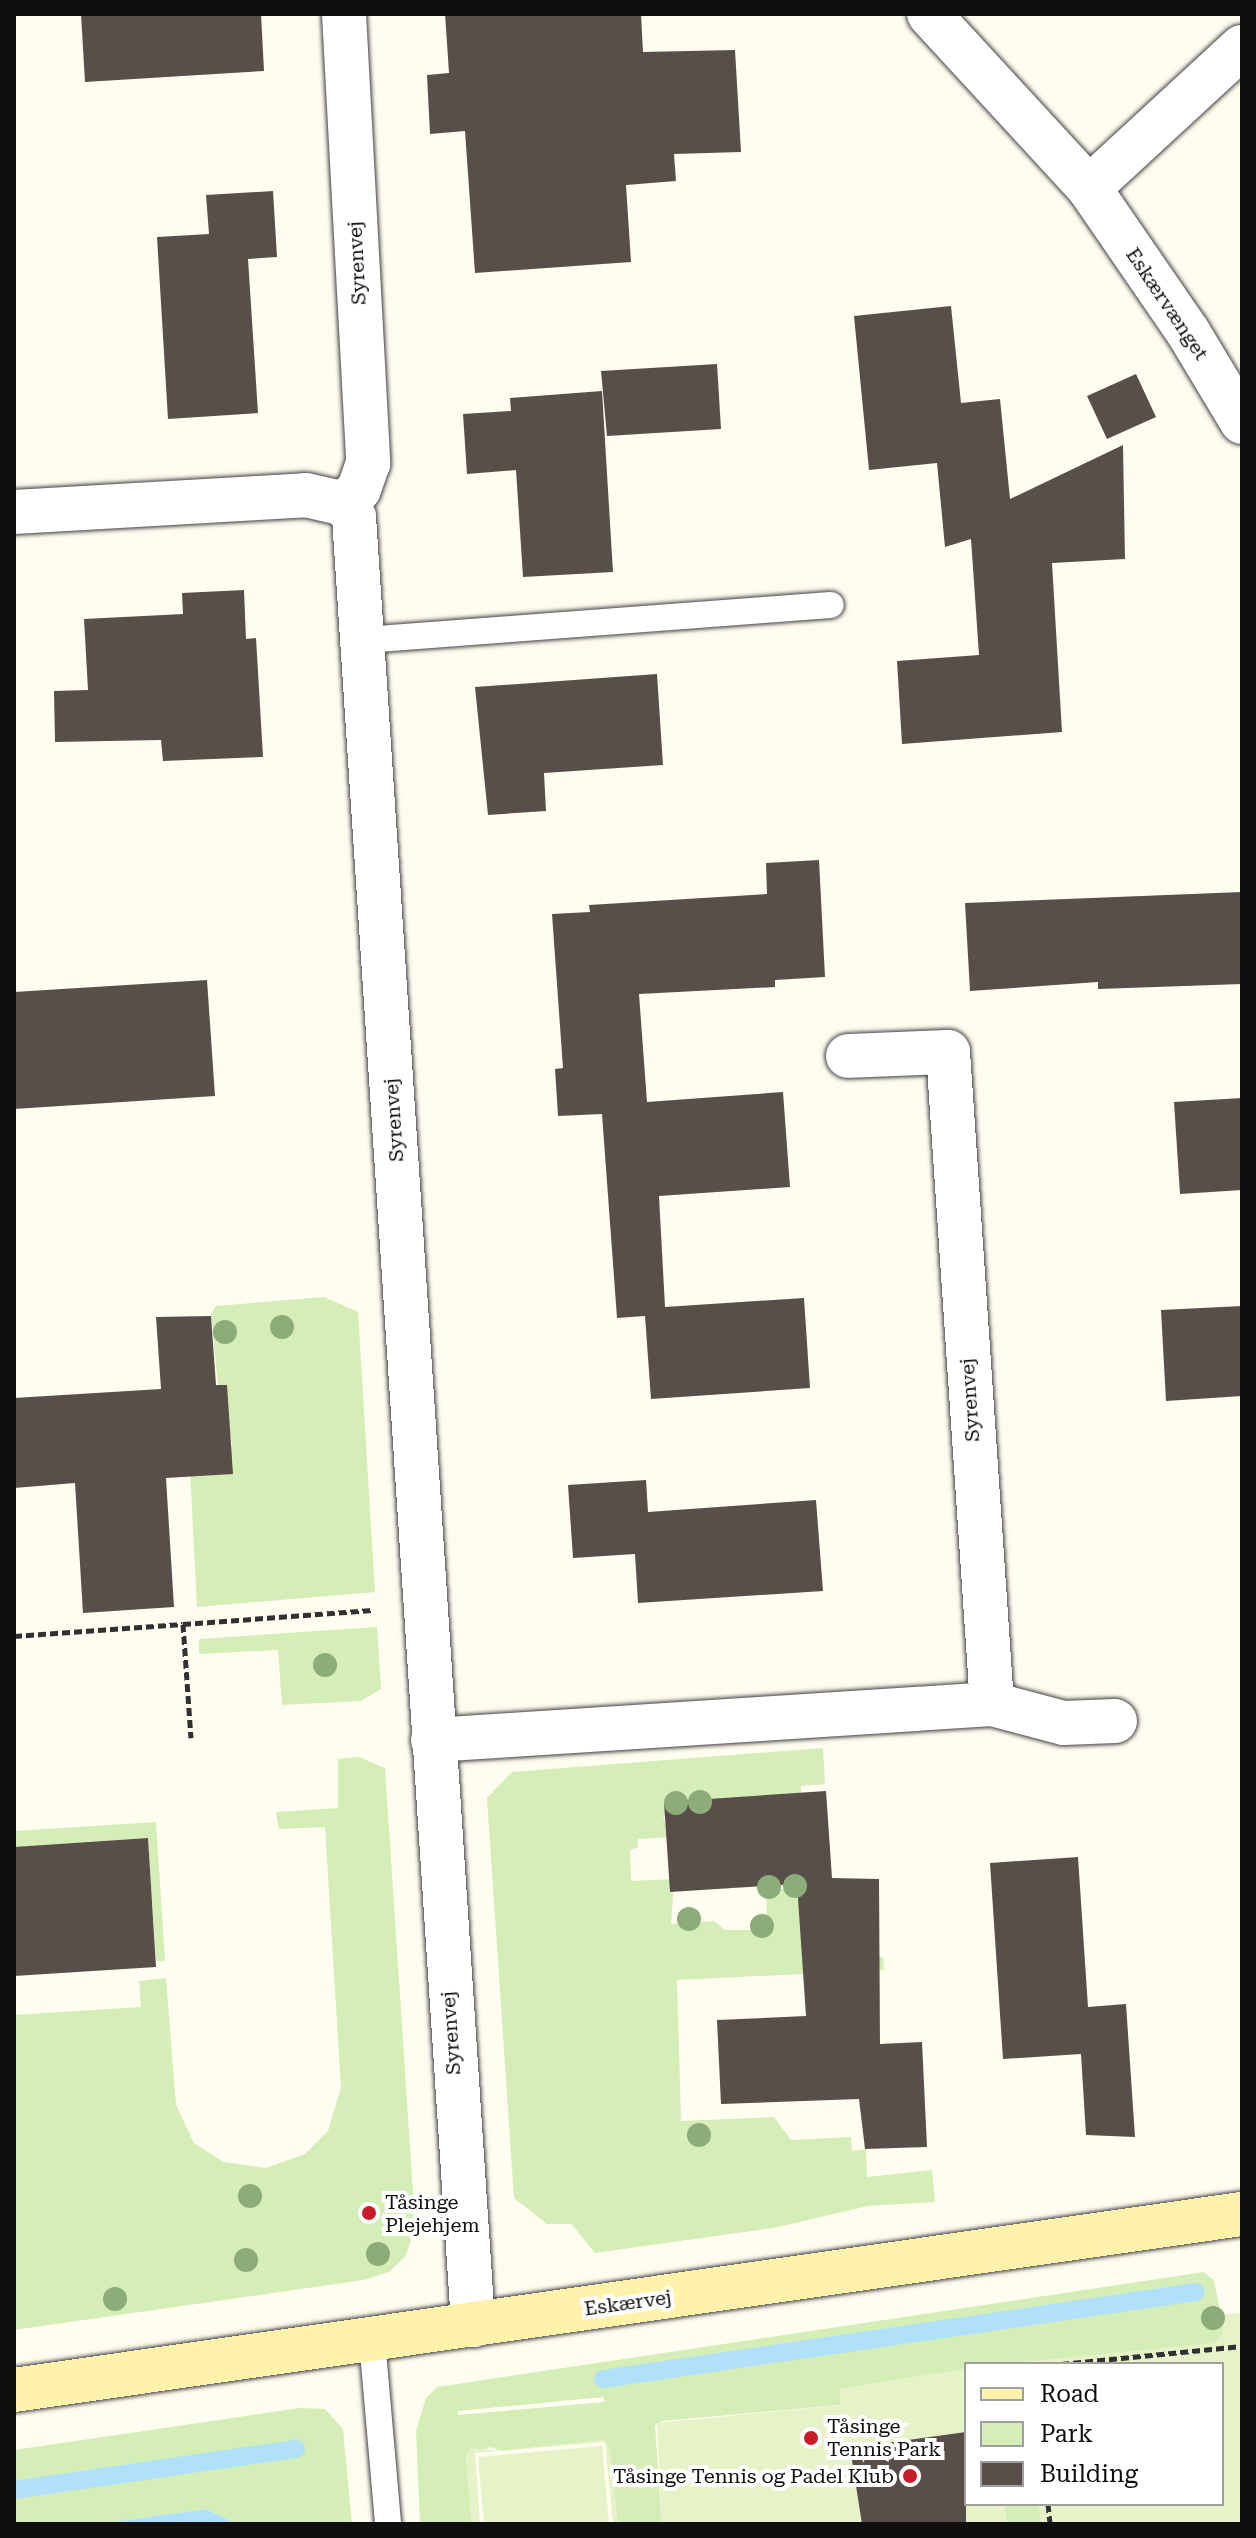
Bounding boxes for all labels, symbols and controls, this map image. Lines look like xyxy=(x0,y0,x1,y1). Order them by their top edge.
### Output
street label: Syrenvej xyxy=(343,220,371,306)
street label: Eskærvænget xyxy=(1121,243,1213,365)
street label: Syrenvej xyxy=(379,1077,409,1163)
street label: Syrenvej xyxy=(955,1357,985,1443)
street label: Syrenvej xyxy=(436,1990,466,2076)
place label: Tåsinge Plejehjem xyxy=(385,2190,480,2237)
marker: Tåsinge Plejehjem xyxy=(360,2204,378,2222)
street label: Eskærvej xyxy=(583,2285,673,2321)
legend xyxy=(964,2362,1224,2506)
text: Road xyxy=(1040,2380,1099,2408)
place label: Tåsinge Tennis Park xyxy=(827,2414,941,2461)
text: Park xyxy=(1040,2420,1093,2448)
marker: Tåsinge Tennis Park xyxy=(802,2429,820,2447)
text: Building xyxy=(1040,2460,1138,2488)
place label: Tåsinge Tennis og Padel Klub xyxy=(613,2464,894,2488)
marker: Tåsinge Tennis og Padel Klub xyxy=(901,2467,919,2485)

